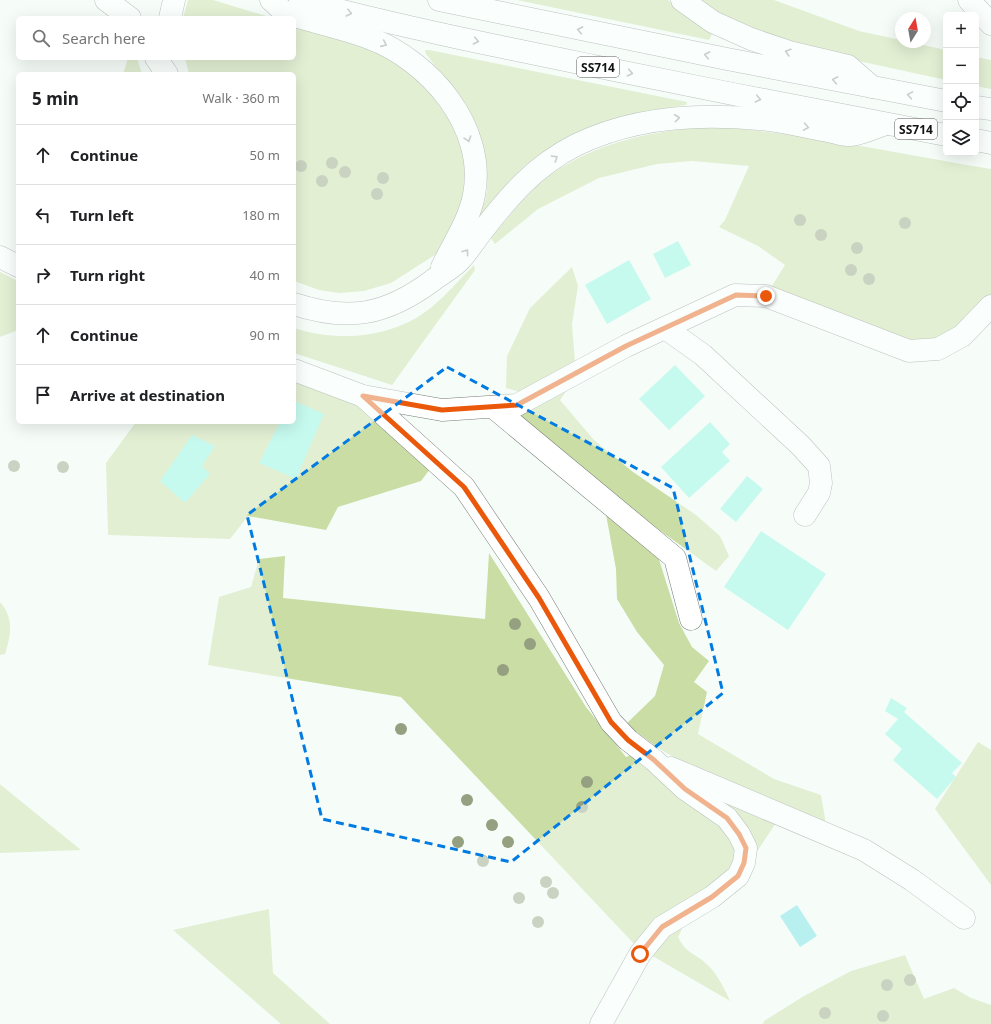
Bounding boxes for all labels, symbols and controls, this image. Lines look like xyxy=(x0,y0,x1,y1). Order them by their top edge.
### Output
one-way arrow xyxy=(346,8,352,16)
north arrow xyxy=(895,12,931,48)
map controls xyxy=(943,12,979,156)
button: + xyxy=(943,12,979,48)
search box xyxy=(16,16,296,60)
one-way arrow xyxy=(577,26,583,34)
icon: search xyxy=(30,27,52,49)
text: Search here xyxy=(62,28,145,48)
one-way arrow xyxy=(473,37,479,45)
one-way arrow xyxy=(380,40,387,48)
one-way arrow xyxy=(785,48,792,57)
button: − xyxy=(943,48,979,84)
one-way arrow xyxy=(704,52,711,60)
road number: SS714 xyxy=(577,57,619,77)
one-way arrow xyxy=(627,69,634,77)
one-way arrow xyxy=(832,77,838,85)
button: locate xyxy=(943,84,979,120)
text: 5 min xyxy=(32,87,79,110)
text: Walk · 360 m xyxy=(202,89,280,107)
one-way arrow xyxy=(907,91,913,99)
one-way arrow xyxy=(755,95,761,103)
one-way arrow xyxy=(674,114,680,123)
road number: SS714 xyxy=(895,119,937,139)
button: layers xyxy=(943,120,979,156)
one-way arrow xyxy=(803,123,809,131)
one-way arrow xyxy=(463,135,472,142)
icon: ahead xyxy=(32,144,54,166)
text: Continue xyxy=(70,145,138,165)
text: 50 m xyxy=(250,146,280,164)
one-way arrow xyxy=(551,155,558,163)
icon: left xyxy=(32,204,54,226)
text: Turn left xyxy=(70,205,134,225)
text: 180 m xyxy=(242,206,280,224)
one-way arrow xyxy=(462,249,469,256)
icon: right xyxy=(32,264,54,286)
text: Turn right xyxy=(70,265,145,285)
text: 40 m xyxy=(250,266,280,284)
route end xyxy=(757,287,775,305)
icon: ahead xyxy=(32,324,54,346)
text: Continue xyxy=(70,325,138,345)
text: 90 m xyxy=(250,326,280,344)
icon: arrive xyxy=(32,384,54,406)
text: Arrive at destination xyxy=(70,385,225,405)
route start xyxy=(631,945,649,963)

